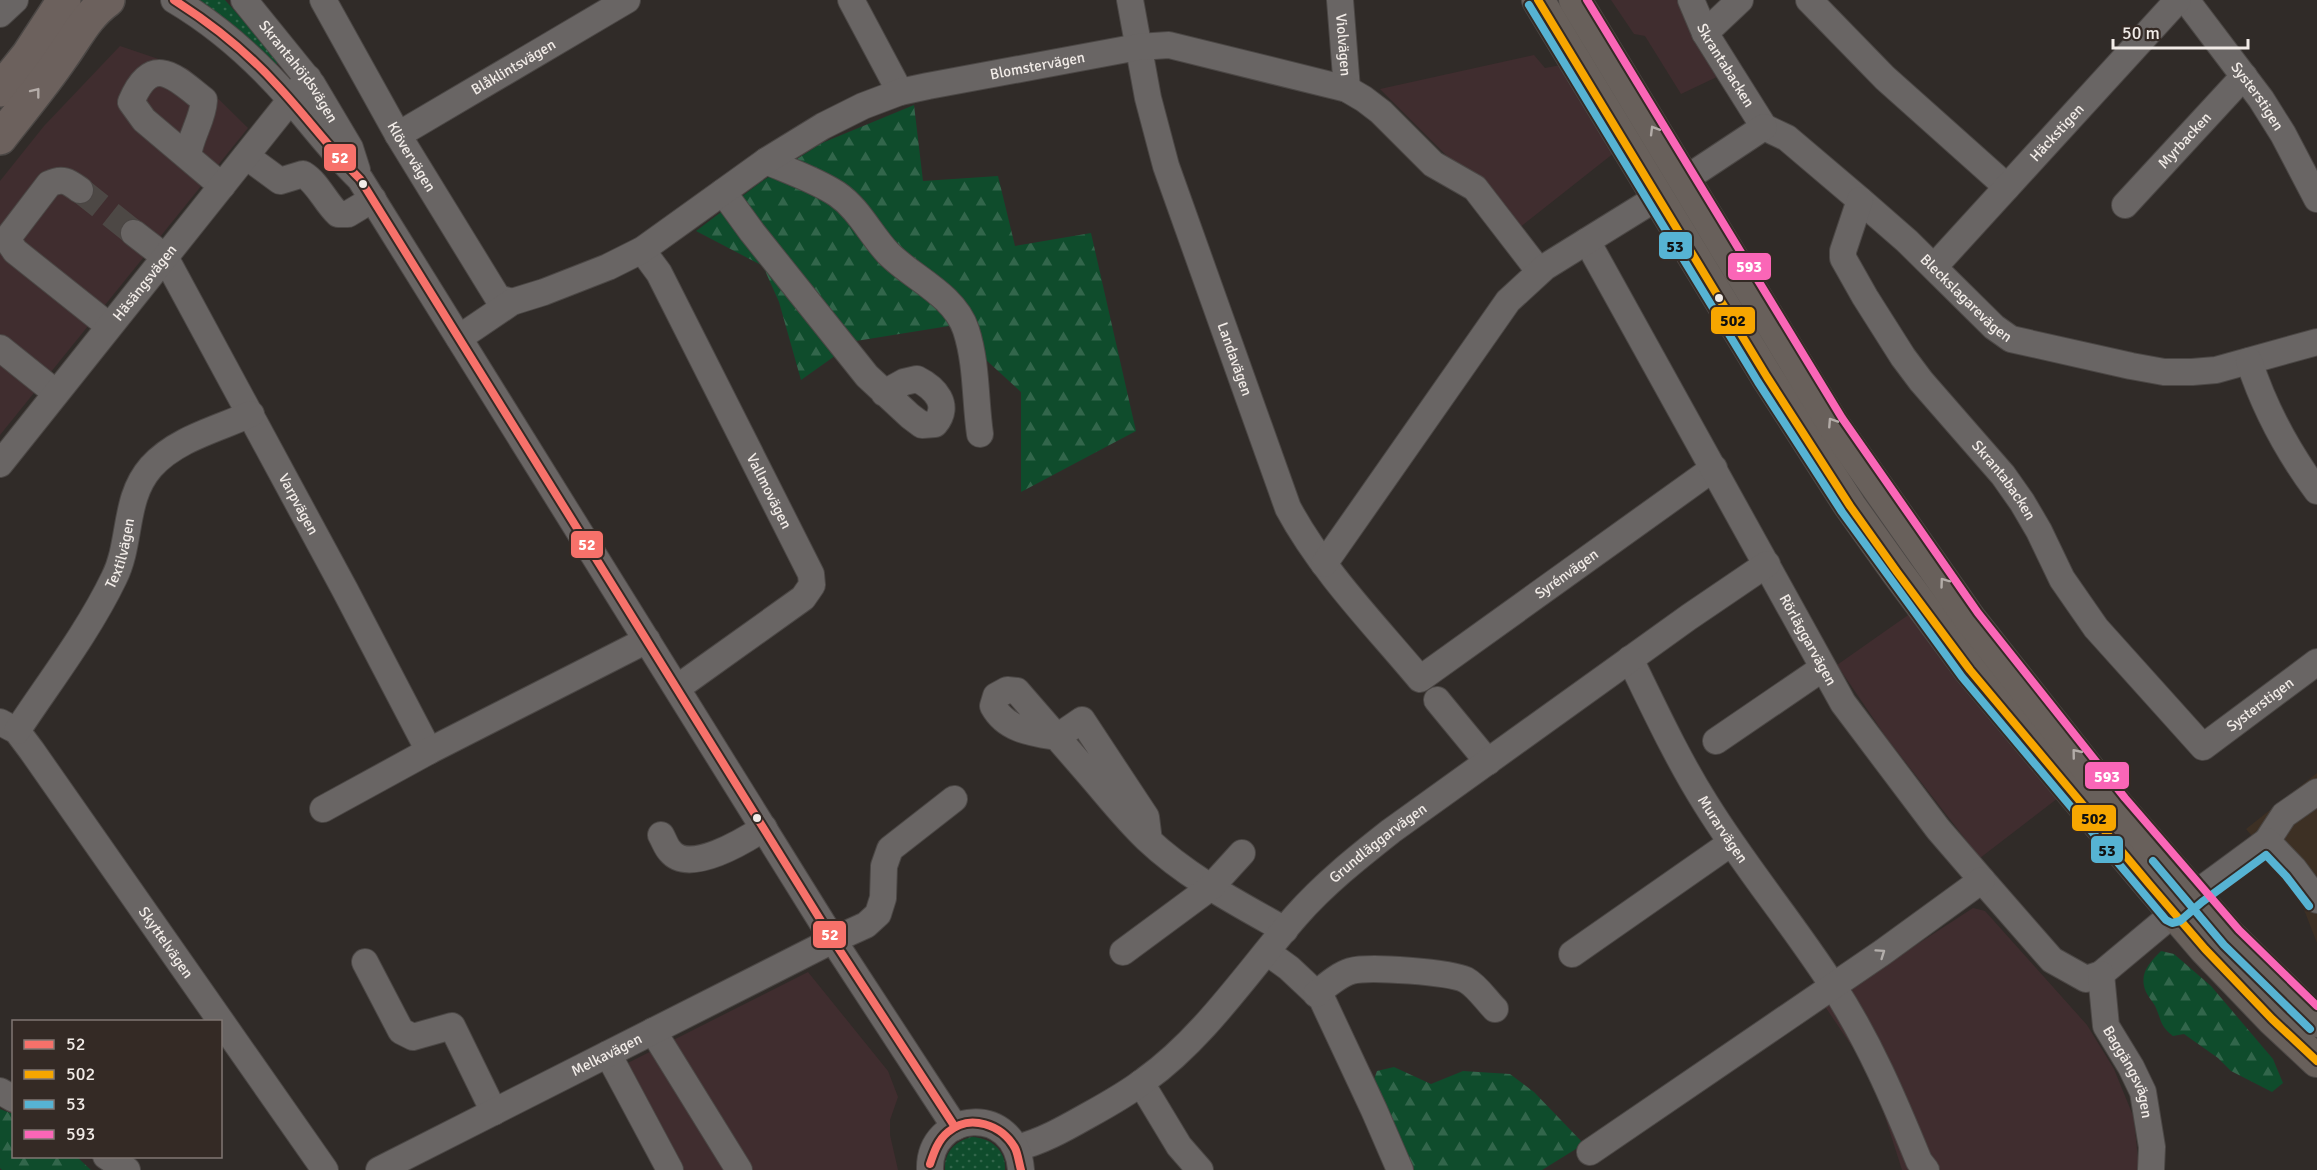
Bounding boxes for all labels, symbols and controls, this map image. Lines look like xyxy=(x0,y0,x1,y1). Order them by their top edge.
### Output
scale bar xyxy=(2113,12,2248,50)
street label: Violvägen xyxy=(1332,13,1355,77)
street label: Skrantahöjdsvägen xyxy=(255,17,342,126)
street label: Skrantabacken xyxy=(1693,21,1758,111)
text: 50 m xyxy=(2122,22,2160,44)
street label: Blåklintsvägen xyxy=(468,35,559,99)
street label: Blomstervägen xyxy=(988,48,1086,83)
street label: Systerstigen xyxy=(2227,59,2288,134)
one-way arrow xyxy=(28,87,39,98)
street label: Häckstigen xyxy=(2026,100,2088,165)
street label: Myrbacken xyxy=(2154,108,2215,172)
street label: Klövervägen xyxy=(383,118,440,195)
one-way arrow xyxy=(1649,126,1661,136)
line badge: 52 xyxy=(323,143,357,172)
text: 52 xyxy=(331,148,349,168)
unlabelled marker xyxy=(357,178,369,190)
line badge: 53 xyxy=(1658,231,1693,260)
text: 53 xyxy=(1666,237,1684,257)
street label: Häsängsvägen xyxy=(109,241,181,324)
street label: Bleckslagarevägen xyxy=(1917,250,2016,346)
line badge: 593 xyxy=(1727,252,1772,281)
text: 593 xyxy=(1736,257,1762,277)
unlabelled marker xyxy=(1713,292,1725,304)
line badge: 502 xyxy=(1710,306,1756,335)
text: 502 xyxy=(1720,311,1746,331)
street label: Landavägen xyxy=(1214,320,1256,398)
one-way arrow xyxy=(1828,418,1839,429)
street label: Skrantabacken xyxy=(1968,437,2040,523)
street label: Vallmovägen xyxy=(743,451,796,532)
street label: Varpvägen xyxy=(275,470,322,538)
street label: Textilvägen xyxy=(101,517,138,591)
line badge: 52 xyxy=(570,530,604,559)
text: 52 xyxy=(578,535,596,555)
street label: Syrénvägen xyxy=(1531,545,1602,603)
one-way arrow xyxy=(1940,578,1951,589)
street label: Rörläggarvägen xyxy=(1776,591,1840,689)
street label: Systerstigen xyxy=(2223,674,2297,735)
one-way arrow xyxy=(2072,749,2083,760)
line badge: 593 xyxy=(2084,761,2130,790)
text: 593 xyxy=(2094,767,2120,787)
street label: Murarvägen xyxy=(1694,792,1752,866)
street label: Grundläggarvägen xyxy=(1326,799,1430,887)
line badge: 502 xyxy=(2071,804,2117,832)
text: 502 xyxy=(2081,809,2107,829)
unlabelled marker xyxy=(751,812,763,824)
line badge: 53 xyxy=(2090,835,2124,864)
text: 53 xyxy=(2098,841,2116,861)
street label: Skyttelvägen xyxy=(135,903,197,982)
line badge: 52 xyxy=(812,920,847,949)
text: 52 xyxy=(821,925,839,945)
one-way arrow xyxy=(1875,949,1886,960)
legend xyxy=(12,1020,222,1158)
street label: Baggängsvägen xyxy=(2099,1023,2156,1119)
street label: Melkavägen xyxy=(568,1029,645,1080)
text: 52 xyxy=(66,1033,85,1055)
text: 502 xyxy=(66,1063,95,1085)
text: 53 xyxy=(66,1093,85,1115)
text: 593 xyxy=(66,1123,95,1145)

